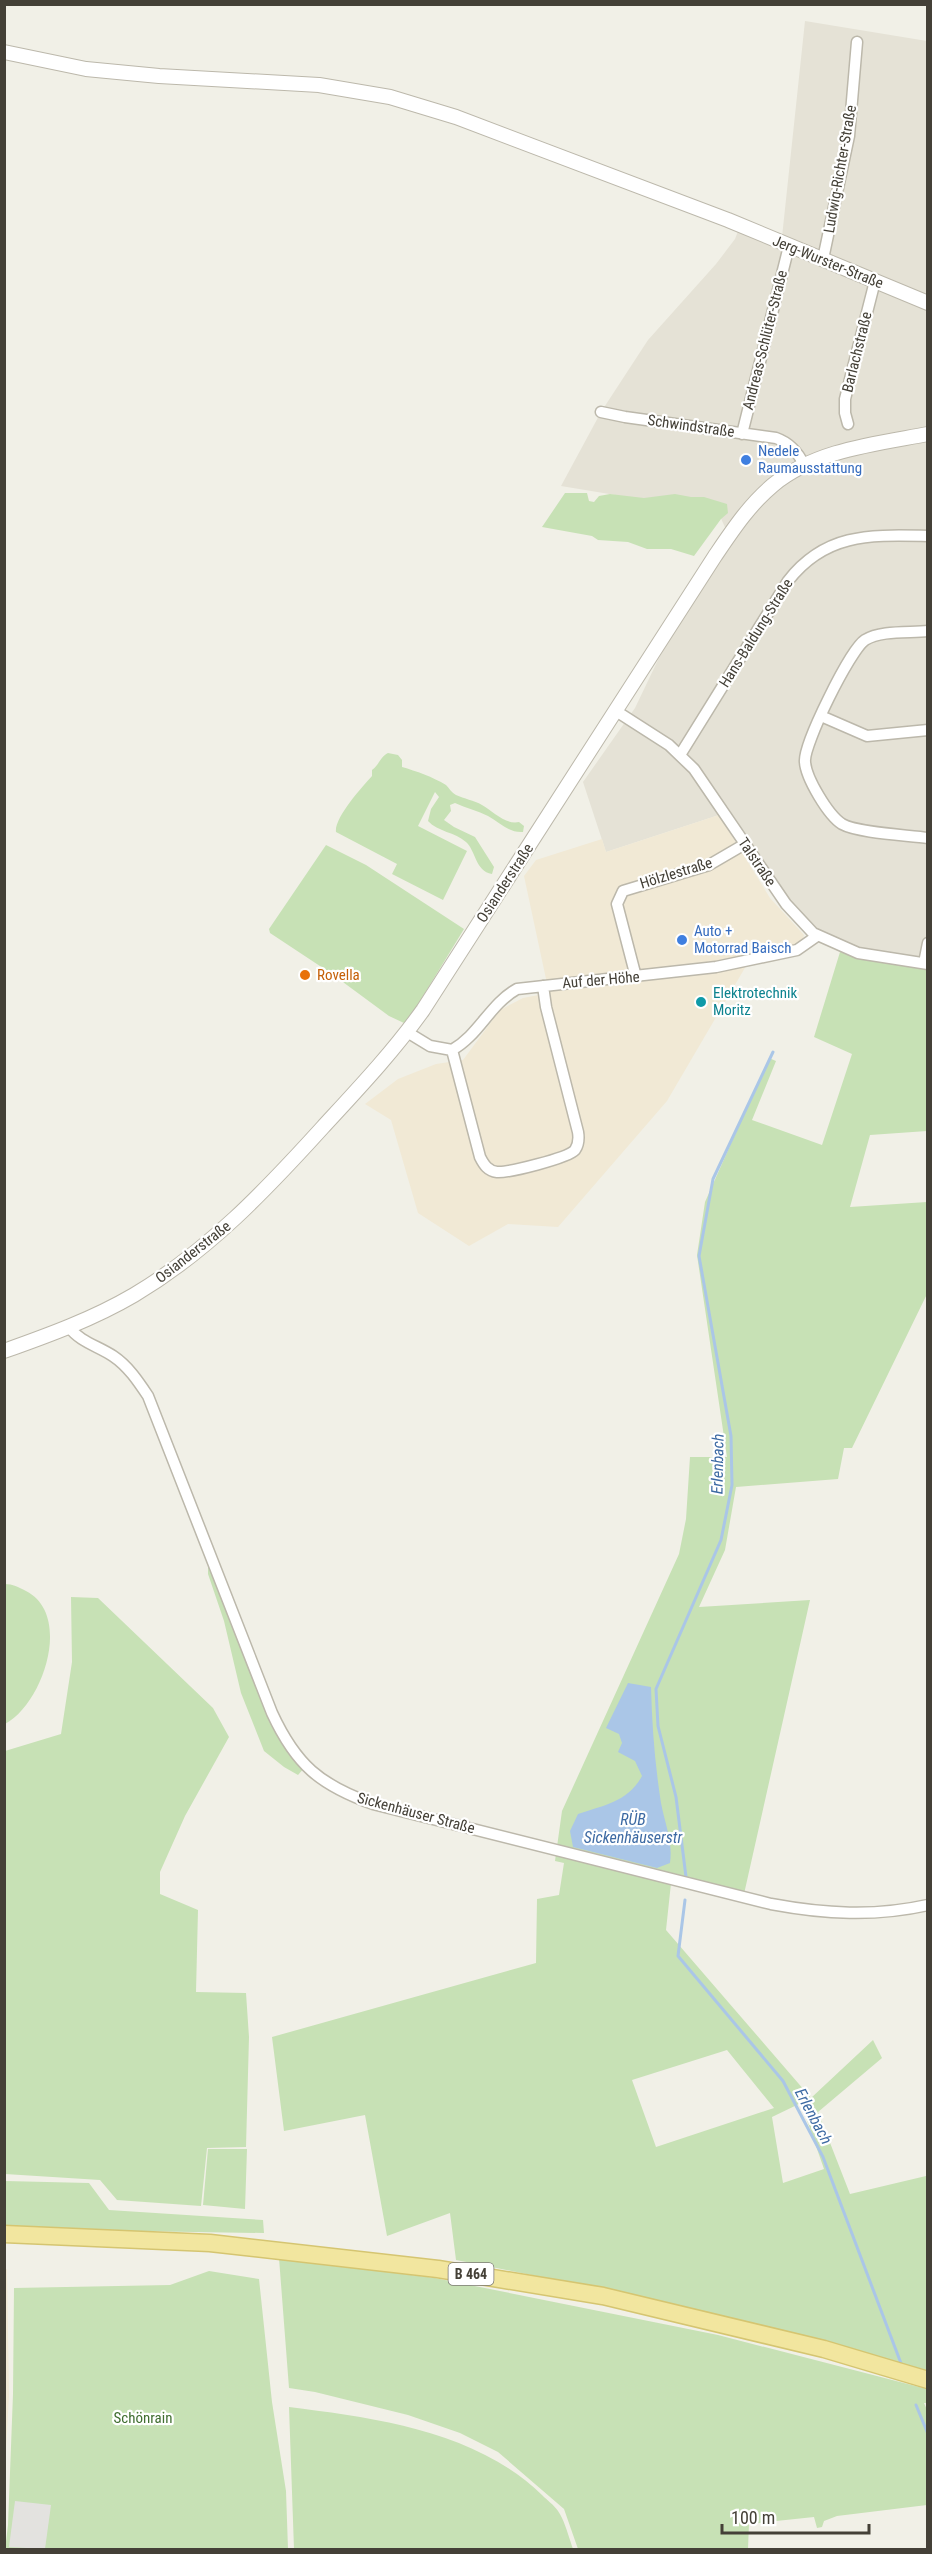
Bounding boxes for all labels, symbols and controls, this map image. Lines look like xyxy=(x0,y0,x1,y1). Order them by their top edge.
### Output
street label: Ludwig-Richter-Straße xyxy=(820,104,860,234)
street label: Jerg-Wurster-Straße xyxy=(770,232,886,292)
street label: Andreas-Schlüter-Straße xyxy=(739,268,791,412)
street label: Barlachstraße xyxy=(838,310,876,394)
street label: Schwindstraße xyxy=(646,411,736,441)
place label: Nedele Raumausstattung xyxy=(758,442,862,477)
marker: Nedele Raumausstattung xyxy=(739,453,753,467)
street label: Hans-Baldung-Straße xyxy=(715,575,797,691)
street label: Talstraße xyxy=(734,834,780,890)
street label: Osianderstraße xyxy=(473,840,537,926)
street label: Hölzlestraße xyxy=(638,853,714,893)
place label: Auto + Motorrad Baisch xyxy=(694,922,791,957)
marker: Auto + Motorrad Baisch xyxy=(675,933,689,947)
place label: Rovella xyxy=(317,966,360,984)
marker: Rovella xyxy=(298,968,312,982)
street label: Auf der Höhe xyxy=(562,968,640,992)
place label: Elektrotechnik Moritz xyxy=(713,984,797,1019)
marker: Elektrotechnik Moritz xyxy=(694,995,708,1009)
street label: Osianderstraße xyxy=(152,1217,234,1287)
water label: Erlenbach xyxy=(707,1434,728,1494)
street label: Sickenhäuser Straße xyxy=(355,1789,477,1837)
water label: RÜB Sickenhäuserstr xyxy=(584,1810,683,1847)
water label: Erlenbach xyxy=(791,2085,836,2147)
road number: B 464 xyxy=(448,2263,494,2285)
park label: Schönrain xyxy=(114,2409,172,2427)
scale bar xyxy=(722,2497,869,2535)
text: 100 m xyxy=(731,2507,775,2528)

